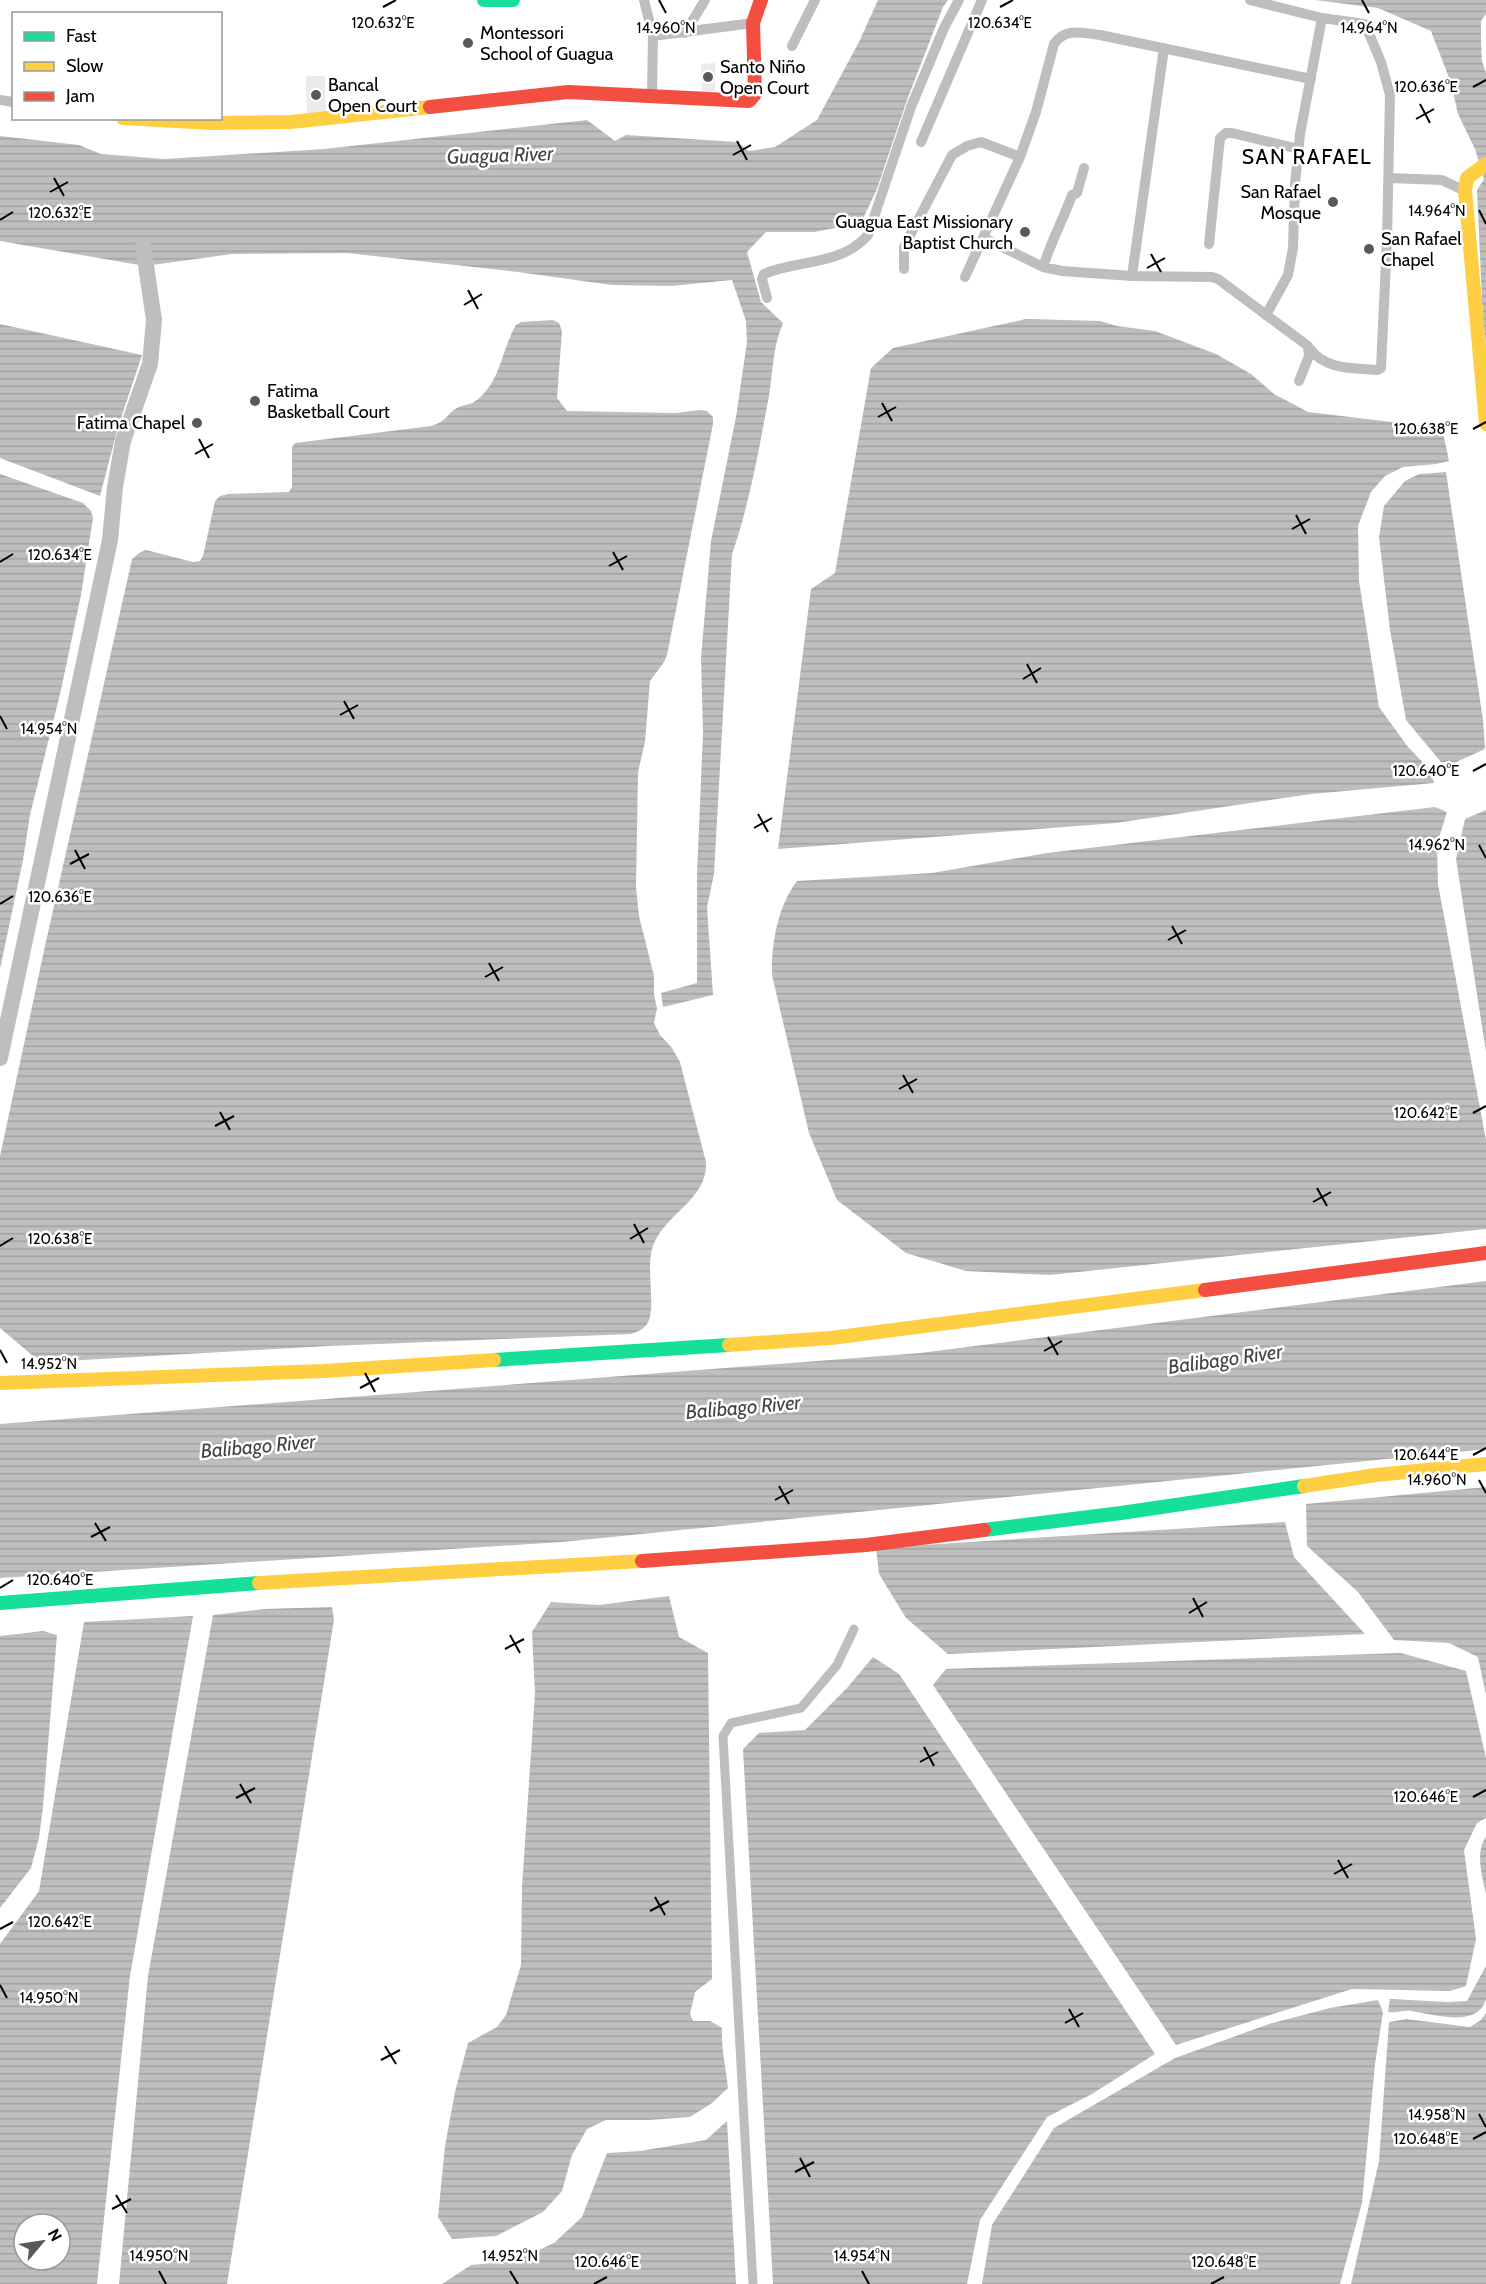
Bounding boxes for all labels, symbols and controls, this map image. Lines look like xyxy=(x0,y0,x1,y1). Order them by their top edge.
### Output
legend xyxy=(12,12,222,120)
text: 120.632°E xyxy=(351,14,415,32)
text: 120.634°E xyxy=(968,14,1032,32)
text: 14.960°N xyxy=(637,19,695,37)
text: 14.964°N xyxy=(1341,19,1397,37)
place label: Montessori School of Guagua xyxy=(480,22,614,65)
text: Fast xyxy=(66,25,97,47)
marker: Montessori School of Guagua xyxy=(461,36,475,50)
text: Slow xyxy=(66,55,103,77)
place label: Santo Niño Open Court xyxy=(720,56,809,99)
marker: Santo Niño Open Court xyxy=(701,70,715,84)
place label: Bancal Open Court xyxy=(328,74,417,117)
text: 120.636°E xyxy=(1394,78,1458,96)
text: Jam xyxy=(65,85,95,107)
marker: Bancal Open Court xyxy=(309,88,323,102)
water label: Guagua River xyxy=(446,141,554,169)
district label: SAN RAFAEL xyxy=(1242,144,1372,169)
place label: San Rafael Mosque xyxy=(1240,181,1322,224)
marker: San Rafael Mosque xyxy=(1326,195,1340,209)
text: 14.964°N xyxy=(1409,202,1465,220)
text: 120.632°E xyxy=(28,204,92,222)
place label: Guagua East Missionary Baptist Church xyxy=(835,211,1013,254)
marker: Guagua East Missionary Baptist Church xyxy=(1018,225,1032,239)
place label: San Rafael Chapel xyxy=(1381,228,1462,271)
marker: San Rafael Chapel xyxy=(1362,242,1376,256)
place label: Fatima Basketball Court xyxy=(267,380,390,423)
marker: Fatima Basketball Court xyxy=(248,394,262,408)
place label: Fatima Chapel xyxy=(77,412,186,434)
marker: Fatima Chapel xyxy=(190,416,204,430)
text: 120.638°E xyxy=(1394,420,1458,438)
text: 120.634°E xyxy=(28,546,92,564)
text: 14.954°N xyxy=(21,720,77,738)
text: 120.640°E xyxy=(1393,762,1459,780)
text: 14.962°N xyxy=(1409,836,1465,854)
text: 120.636°E xyxy=(28,888,92,906)
text: 120.642°E xyxy=(1394,1104,1458,1122)
text: 120.638°E xyxy=(28,1230,92,1248)
water label: Balibago River xyxy=(1166,1339,1285,1379)
text: 14.952°N xyxy=(21,1355,77,1373)
water label: Balibago River xyxy=(685,1390,802,1424)
water label: Balibago River xyxy=(200,1429,317,1463)
text: 120.644°E xyxy=(1394,1446,1458,1464)
text: 14.960°N xyxy=(1408,1471,1466,1489)
text: 120.640°E xyxy=(27,1571,93,1589)
text: 120.646°E xyxy=(1394,1788,1458,1806)
text: 120.642°E xyxy=(28,1913,92,1931)
text: 14.950°N xyxy=(20,1989,78,2007)
text: 14.958°N xyxy=(1408,2106,1466,2124)
text: 120.648°E xyxy=(1393,2130,1459,2148)
north arrow xyxy=(12,2212,72,2272)
text: N xyxy=(44,2225,66,2245)
text: 14.950°N xyxy=(130,2247,188,2265)
text: 14.952°N xyxy=(482,2247,538,2265)
text: 14.954°N xyxy=(834,2247,890,2265)
text: 120.646°E xyxy=(575,2253,639,2271)
text: 120.648°E xyxy=(1191,2253,1257,2271)

